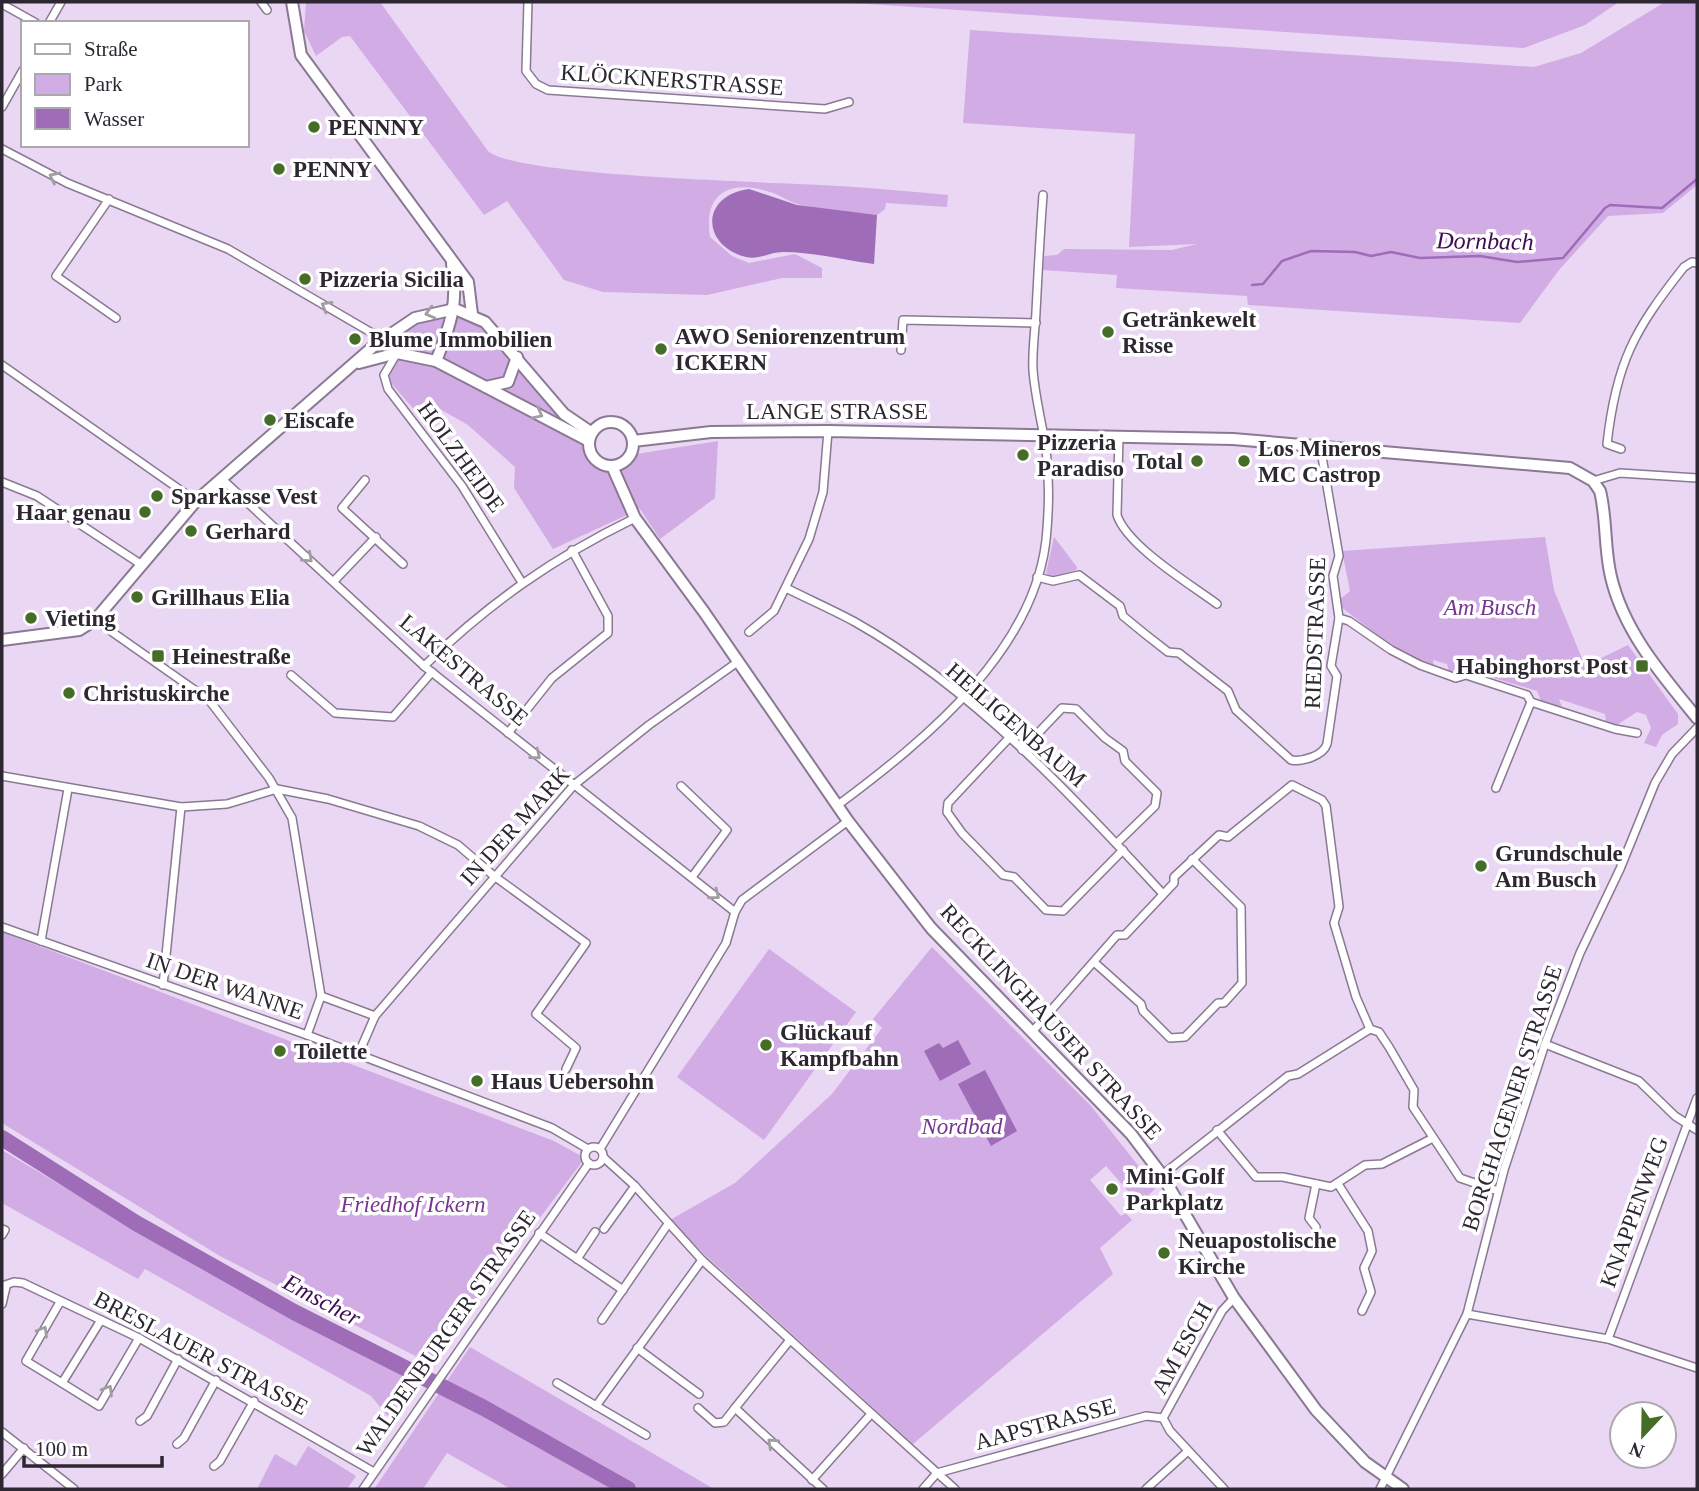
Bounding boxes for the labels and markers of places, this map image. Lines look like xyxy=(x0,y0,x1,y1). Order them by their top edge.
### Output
place label: PENNNY xyxy=(328,115,424,140)
marker: PENNNY xyxy=(306,119,322,135)
place label: PENNY xyxy=(293,157,373,182)
marker: PENNY xyxy=(271,161,287,177)
place label: Pizzeria Sicilia xyxy=(319,267,464,292)
marker: Pizzeria Sicilia xyxy=(297,271,313,287)
place label: Getränkewelt Risse xyxy=(1122,307,1256,358)
place label: AWO Seniorenzentrum ICKERN xyxy=(675,324,905,375)
marker: Getränkewelt Risse xyxy=(1100,324,1116,340)
place label: Blume Immobilien xyxy=(369,327,553,352)
marker: Blume Immobilien xyxy=(347,331,363,347)
marker: AWO Seniorenzentrum ICKERN xyxy=(653,341,669,357)
place label: Eiscafe xyxy=(284,408,354,433)
marker: Eiscafe xyxy=(262,412,278,428)
place label: Pizzeria Paradiso xyxy=(1037,430,1124,481)
place label: Los Mineros MC Castrop xyxy=(1258,436,1381,487)
marker: Pizzeria Paradiso xyxy=(1015,447,1031,463)
place label: Total xyxy=(1133,449,1183,474)
marker: Total xyxy=(1189,453,1205,469)
marker: Los Mineros MC Castrop xyxy=(1236,453,1252,469)
place label: Sparkasse Vest xyxy=(171,484,318,509)
marker: Sparkasse Vest xyxy=(149,488,165,504)
place label: Haar genau xyxy=(16,500,131,525)
marker: Haar genau xyxy=(137,504,153,520)
place label: Gerhard xyxy=(205,519,291,544)
marker: Gerhard xyxy=(183,523,199,539)
place label: Grillhaus Elia xyxy=(151,585,290,610)
marker: Grillhaus Elia xyxy=(129,589,145,605)
place label: Vieting xyxy=(45,606,116,631)
marker: Vieting xyxy=(23,610,39,626)
place label: Heinestraße xyxy=(172,644,291,669)
marker: Heinestraße xyxy=(150,648,166,664)
place label: Habinghorst Post xyxy=(1456,654,1628,679)
marker: Habinghorst Post xyxy=(1634,658,1650,674)
place label: Christuskirche xyxy=(83,681,230,706)
marker: Christuskirche xyxy=(61,685,77,701)
place label: Grundschule Am Busch xyxy=(1495,841,1623,892)
marker: Grundschule Am Busch xyxy=(1473,858,1489,874)
place label: Glückauf Kampfbahn xyxy=(780,1020,899,1071)
marker: Glückauf Kampfbahn xyxy=(758,1037,774,1053)
place label: Toilette xyxy=(294,1039,367,1064)
marker: Toilette xyxy=(272,1043,288,1059)
place label: Haus Uebersohn xyxy=(491,1069,654,1094)
marker: Haus Uebersohn xyxy=(469,1073,485,1089)
place label: Mini-Golf Parkplatz xyxy=(1126,1164,1225,1215)
marker: Mini-Golf Parkplatz xyxy=(1104,1181,1120,1197)
place label: Neuapostolische Kirche xyxy=(1178,1228,1336,1279)
marker: Neuapostolische Kirche xyxy=(1156,1245,1172,1261)

